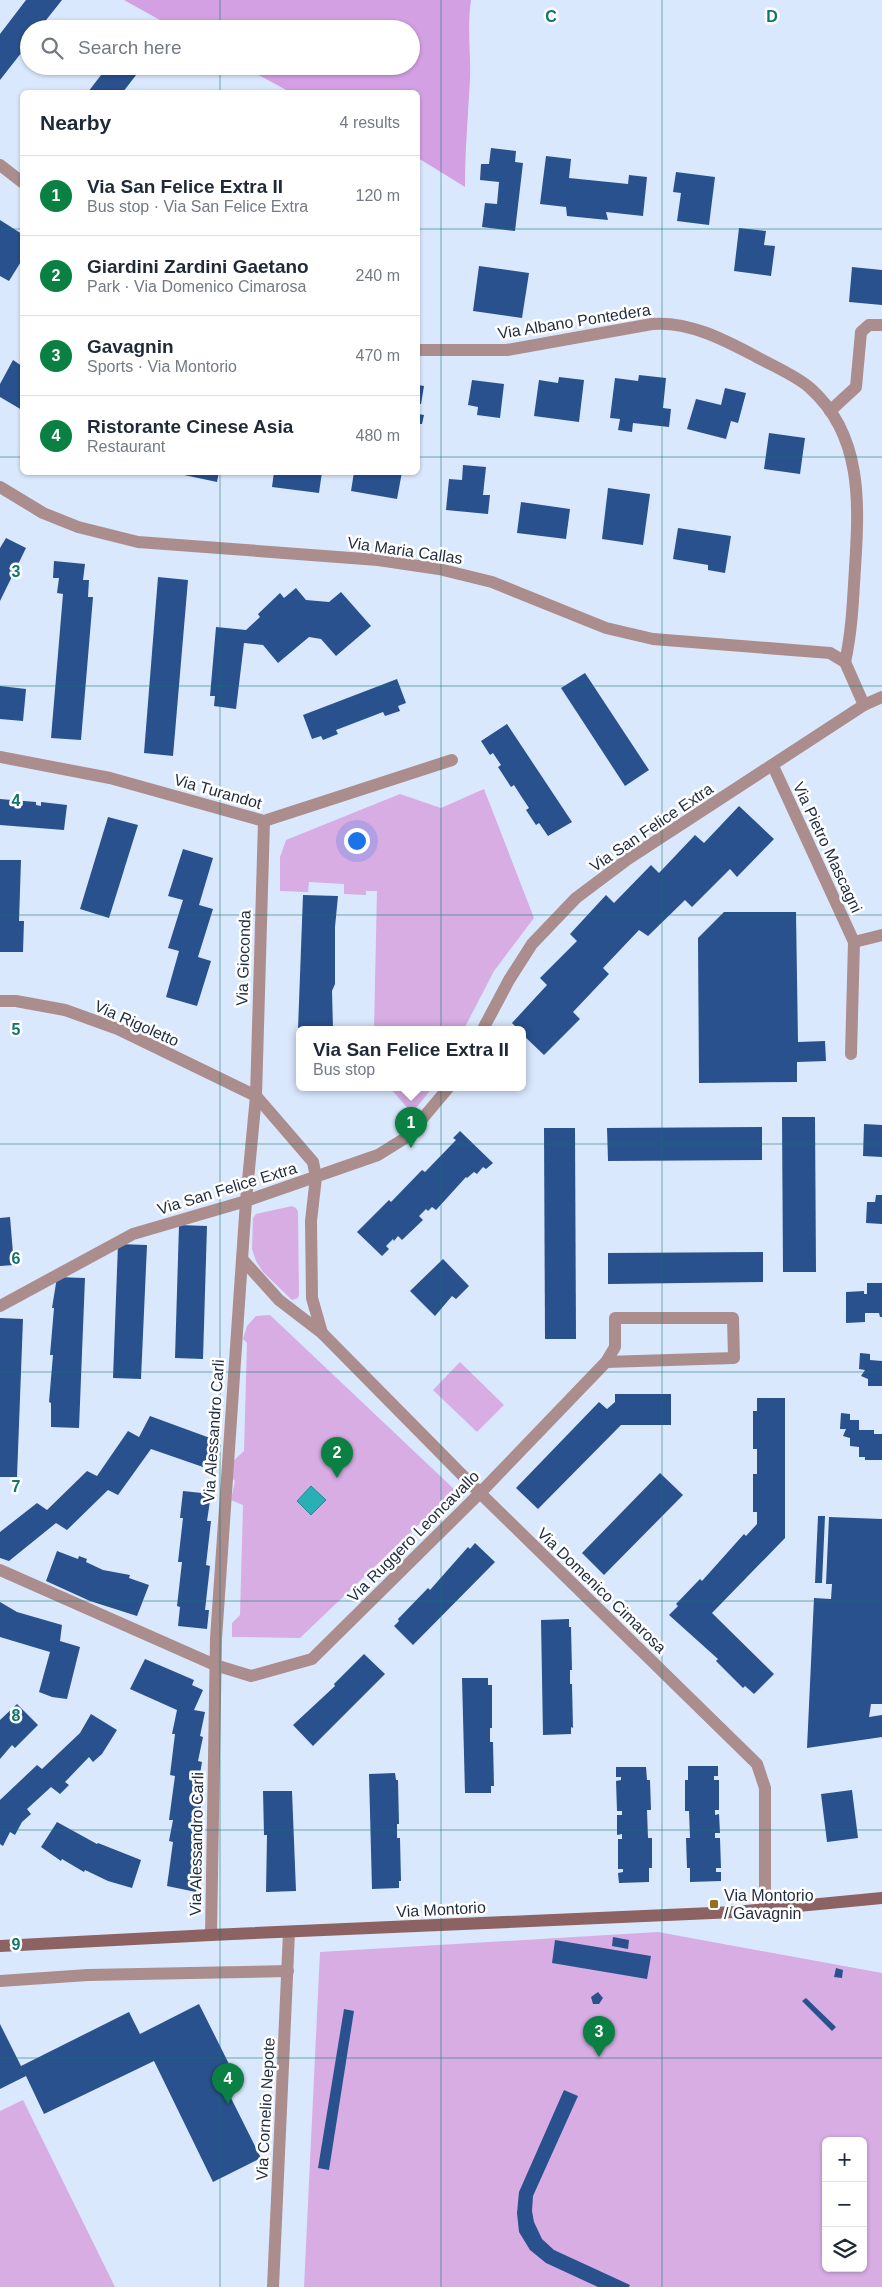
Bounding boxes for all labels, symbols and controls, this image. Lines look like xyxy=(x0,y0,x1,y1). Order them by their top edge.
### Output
text: C xyxy=(545,8,557,25)
text: D xyxy=(766,8,778,25)
search box xyxy=(20,20,420,75)
icon: search xyxy=(38,34,66,62)
text: Search here xyxy=(78,37,182,58)
text: Nearby xyxy=(40,111,111,134)
text: 4 results xyxy=(340,114,400,131)
text: Via San Felice Extra II xyxy=(87,176,283,197)
text: 1 xyxy=(52,187,60,204)
text: 120 m xyxy=(356,187,400,204)
text: Bus stop · Via San Felice Extra xyxy=(87,198,308,215)
text: Giardini Zardini Gaetano xyxy=(87,256,309,277)
text: 2 xyxy=(52,267,60,284)
text: 240 m xyxy=(356,267,400,284)
text: Park · Via Domenico Cimarosa xyxy=(87,278,306,295)
street label: Via Albano Pontedera xyxy=(496,301,652,342)
text: Gavagnin xyxy=(87,336,174,357)
text: 3 xyxy=(52,347,60,364)
text: 470 m xyxy=(356,347,400,364)
text: Sports · Via Montorio xyxy=(87,358,237,375)
text: Ristorante Cinese Asia xyxy=(87,416,293,437)
text: 4 xyxy=(52,427,60,444)
text: 480 m xyxy=(356,427,400,444)
text: Restaurant xyxy=(87,438,165,455)
street label: Via Maria Callas xyxy=(346,534,464,567)
text: 3 xyxy=(12,563,21,580)
street label: Via Turandot xyxy=(172,771,264,812)
street label: Via Pietro Mascagni xyxy=(790,779,865,915)
street label: Via San Felice Extra xyxy=(587,780,716,875)
text: 4 xyxy=(12,792,21,809)
your location xyxy=(344,828,370,854)
street label: Via Gioconda xyxy=(233,910,254,1006)
street label: Via Rigoletto xyxy=(92,997,182,1050)
text: 5 xyxy=(12,1021,21,1038)
popup xyxy=(296,1026,526,1091)
text: Via San Felice Extra II xyxy=(313,1039,509,1060)
text: Bus stop xyxy=(313,1061,375,1078)
pin: 1 xyxy=(395,1107,427,1148)
street label: Via San Felice Extra xyxy=(155,1159,299,1218)
text: 6 xyxy=(12,1250,21,1267)
street label: Via Alessandro Carli xyxy=(200,1359,227,1503)
pin: 2 xyxy=(321,1437,353,1478)
street label: Via Ruggero Leoncavallo xyxy=(344,1467,483,1605)
text: 7 xyxy=(12,1478,21,1495)
street label: Via Domenico Cimarosa xyxy=(534,1524,670,1656)
text: 8 xyxy=(12,1707,21,1724)
street label: Via Alessandro Carli xyxy=(187,1772,206,1916)
place label: Via Montorio / Gavagnin xyxy=(724,1887,814,1922)
marker: Via Montorio / Gavagnin xyxy=(708,1898,720,1910)
street label: Via Montorio xyxy=(396,1899,486,1920)
text: 9 xyxy=(12,1936,21,1953)
pin: 3 xyxy=(583,2016,615,2057)
street label: Via Cornelio Nepote xyxy=(253,2037,278,2181)
pin: 4 xyxy=(212,2063,244,2104)
map controls xyxy=(822,2137,867,2272)
button: + xyxy=(822,2137,867,2182)
button: − xyxy=(822,2182,867,2227)
button: layers xyxy=(822,2227,867,2272)

